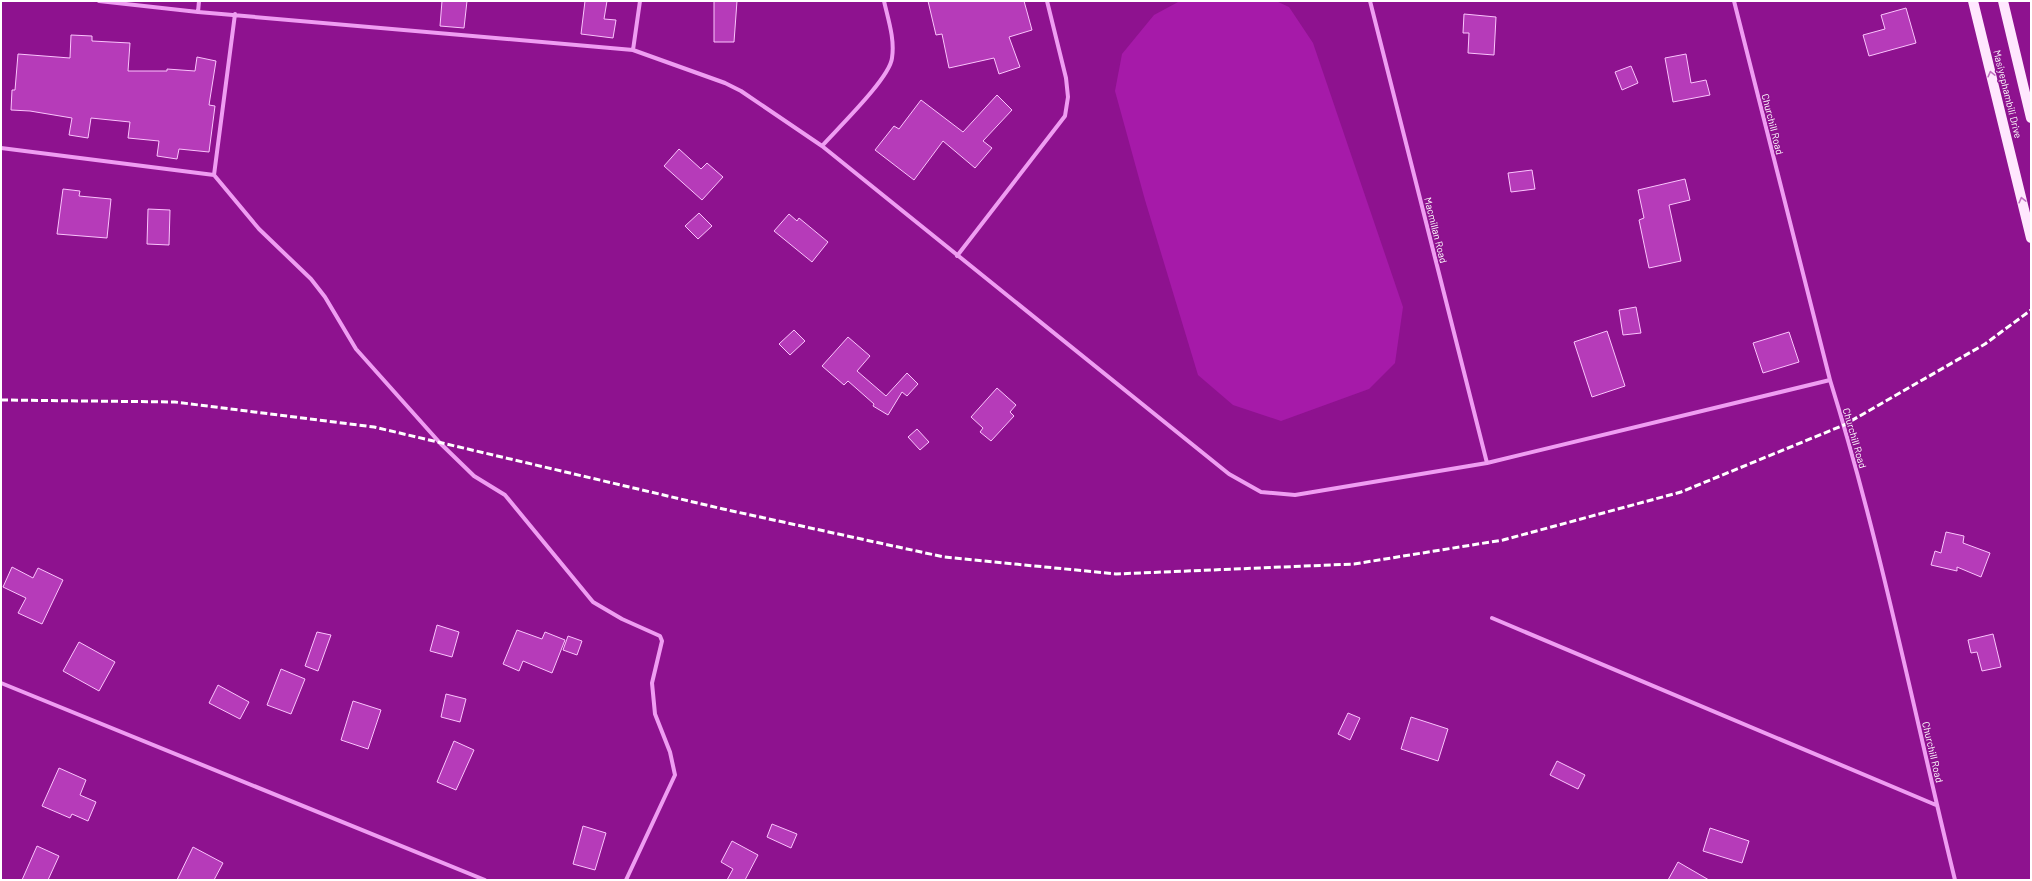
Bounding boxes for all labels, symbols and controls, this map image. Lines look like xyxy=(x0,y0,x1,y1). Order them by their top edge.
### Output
street label: Masiyephambili Drive xyxy=(1991,48,2025,140)
one-way arrow xyxy=(1987,71,1996,78)
street label: Churchill Road xyxy=(1760,92,1786,156)
street label: Macmillan Road xyxy=(1422,196,1450,264)
one-way arrow xyxy=(2018,197,2026,204)
street label: Churchill Road xyxy=(1841,406,1869,470)
street label: Churchill Road xyxy=(1920,720,1946,784)

